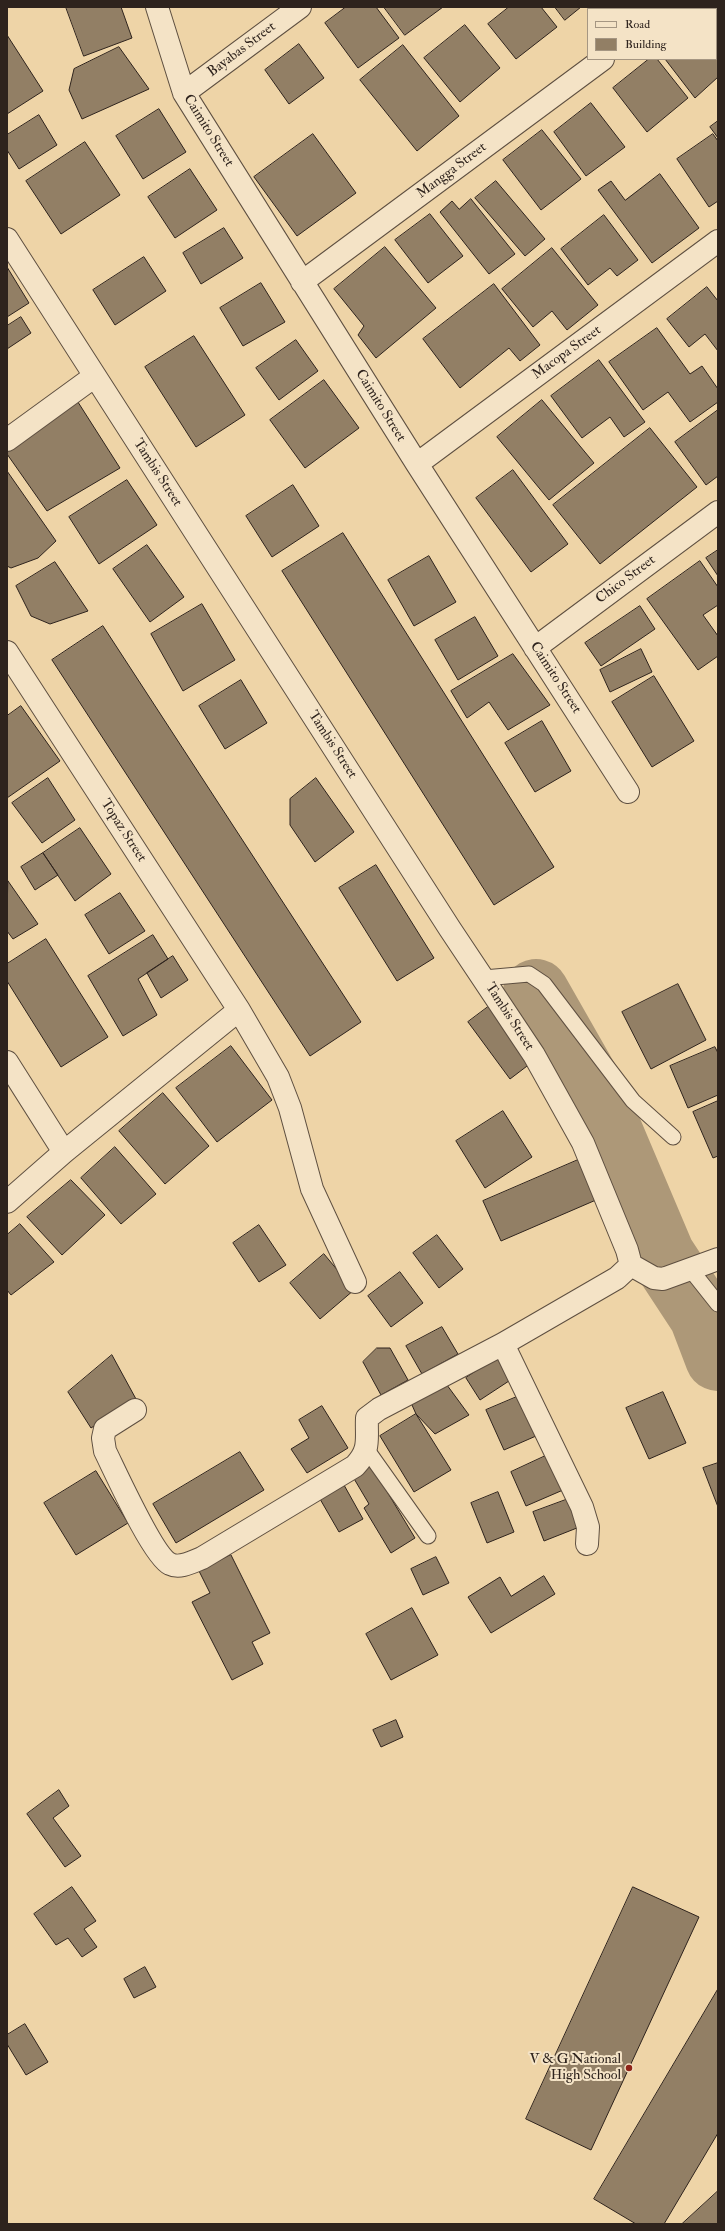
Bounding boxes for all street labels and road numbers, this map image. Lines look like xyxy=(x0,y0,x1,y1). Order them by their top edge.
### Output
street label: Bayabas Street xyxy=(205,19,279,81)
street label: Caimito Street xyxy=(179,92,237,170)
street label: Mangga Street xyxy=(414,139,490,203)
street label: Macopa Street xyxy=(529,322,605,384)
street label: Caimito Street xyxy=(351,367,409,445)
street label: Tambis Street xyxy=(129,436,185,510)
street label: Chico Street xyxy=(593,552,659,608)
street label: Caimito Street xyxy=(526,639,584,717)
street label: Tambis Street xyxy=(304,708,360,782)
street label: Topaz Street xyxy=(96,796,150,866)
street label: Tambis Street xyxy=(481,980,537,1054)

